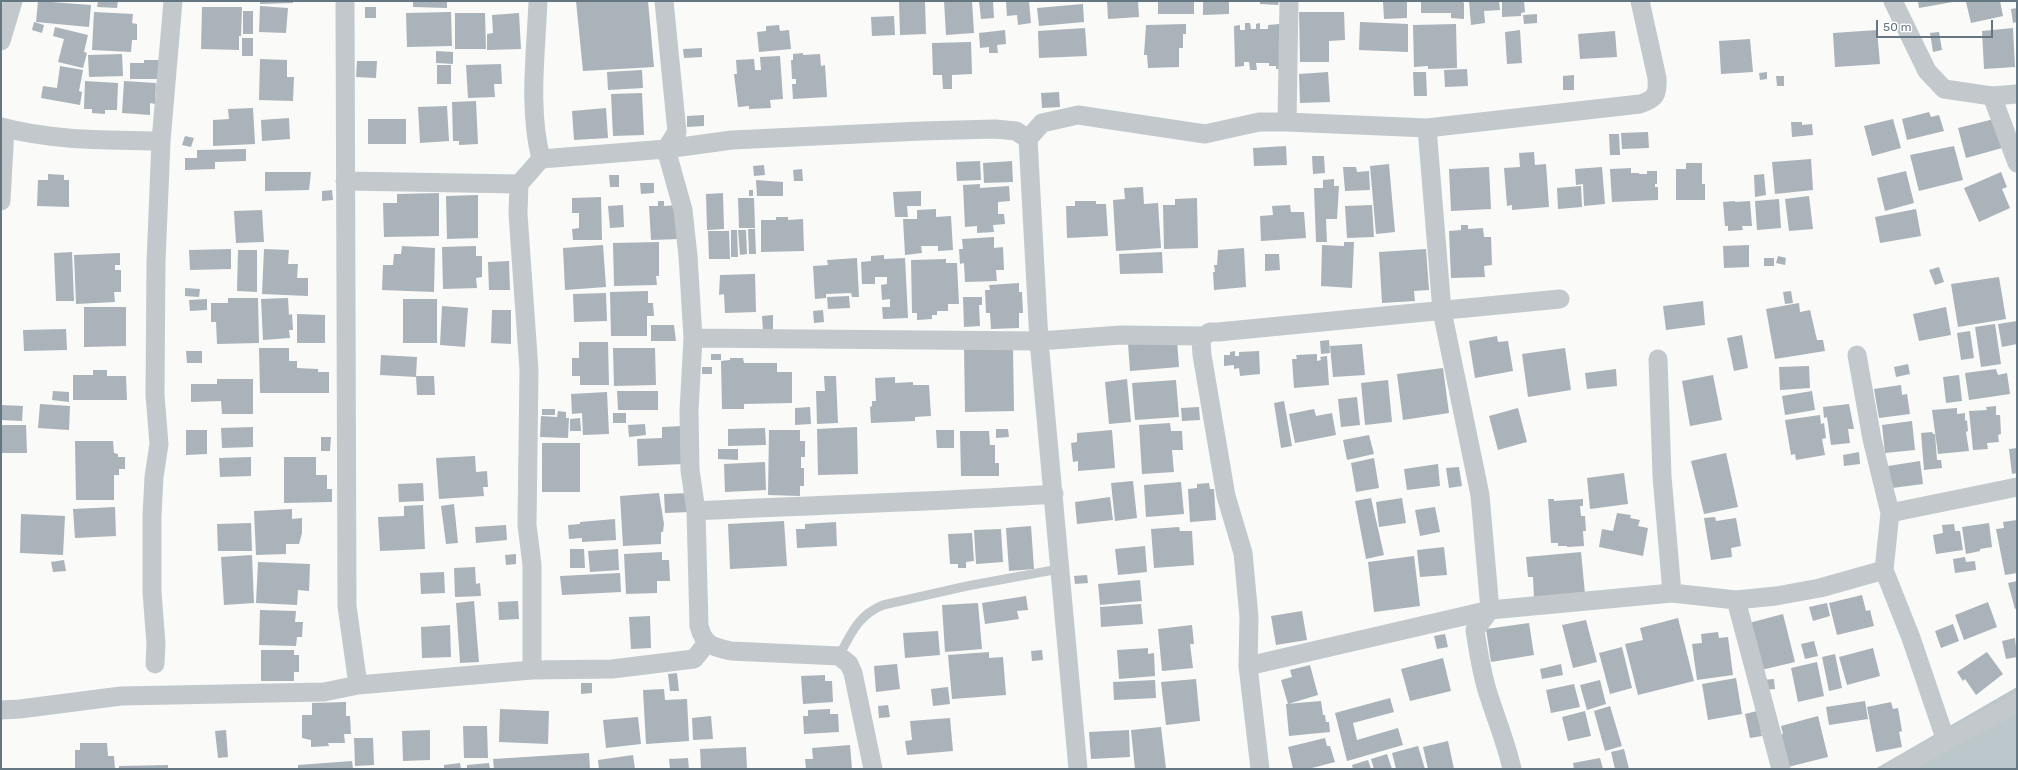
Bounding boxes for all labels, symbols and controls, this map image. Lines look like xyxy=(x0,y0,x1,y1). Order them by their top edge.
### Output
scale bar xyxy=(1878,12,1995,38)
text: 50 m xyxy=(1883,20,1911,34)

